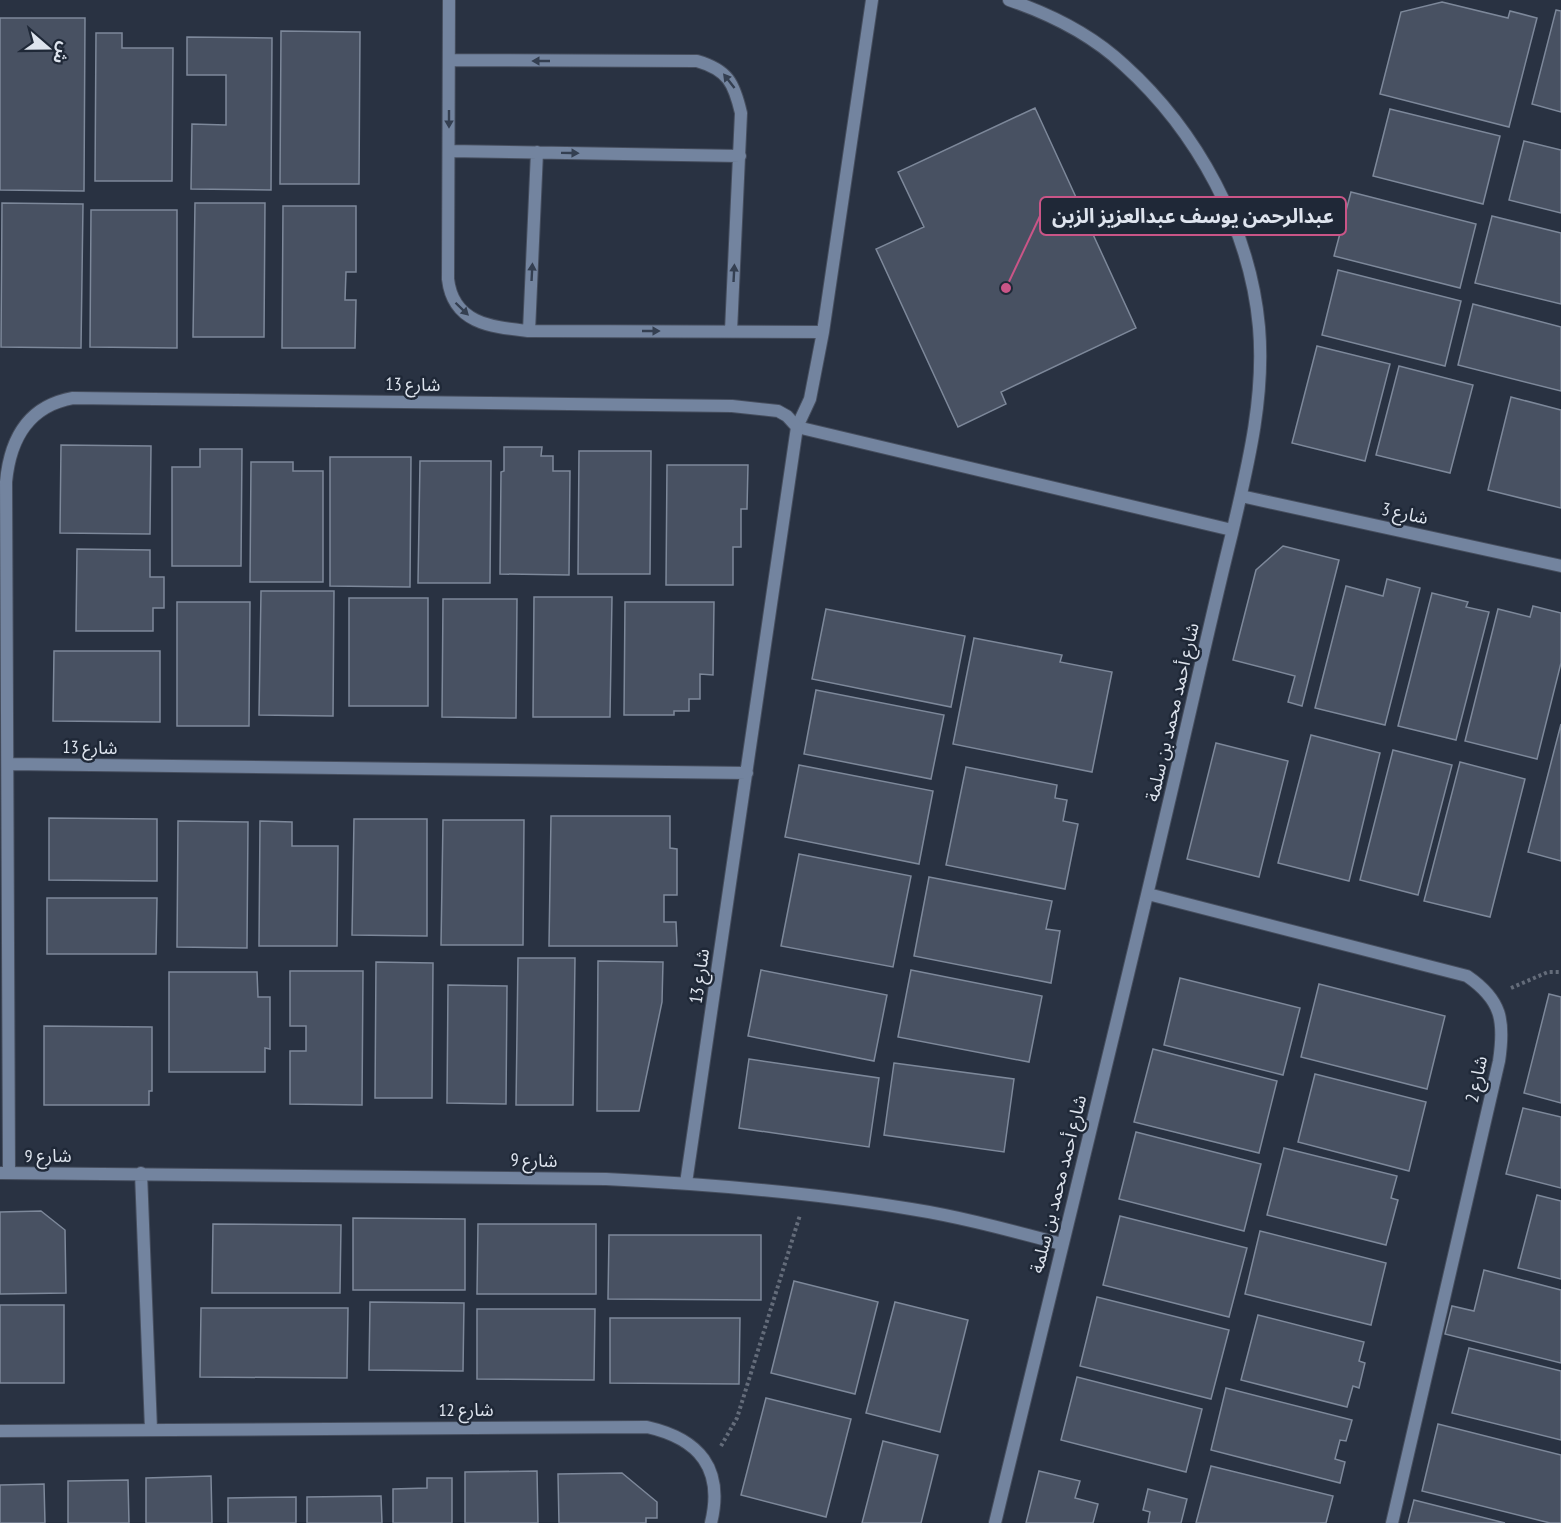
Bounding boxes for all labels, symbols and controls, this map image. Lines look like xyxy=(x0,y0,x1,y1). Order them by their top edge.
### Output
north arrow xyxy=(18,18,78,78)
text: ش xyxy=(49,39,75,67)
one-way arrow xyxy=(532,56,551,66)
one-way arrow xyxy=(722,73,735,89)
one-way arrow xyxy=(444,109,454,128)
one-way arrow xyxy=(561,148,580,158)
callout: عبدالرحمن يوسف عبدالعزيز الزبن xyxy=(1040,197,1346,235)
text: عبدالرحمن يوسف عبدالعزيز الزبن xyxy=(1052,203,1334,229)
one-way arrow xyxy=(527,263,537,282)
one-way arrow xyxy=(729,263,738,282)
one-way arrow xyxy=(454,302,469,316)
one-way arrow xyxy=(642,326,661,336)
street label: شارع 13 xyxy=(385,372,441,399)
street label: شارع 3 xyxy=(1379,497,1430,532)
street label: شارع أحمد محمد بن سلمة xyxy=(1140,620,1207,804)
street label: شارع 13 xyxy=(62,735,118,762)
street label: شارع 13 xyxy=(684,947,717,1005)
street label: شارع 2 xyxy=(1460,1054,1495,1105)
street label: شارع أحمد محمد بن سلمة xyxy=(1025,1093,1094,1276)
street label: شارع 9 xyxy=(24,1144,72,1170)
street label: شارع 9 xyxy=(510,1148,558,1175)
street label: شارع 12 xyxy=(438,1398,494,1424)

